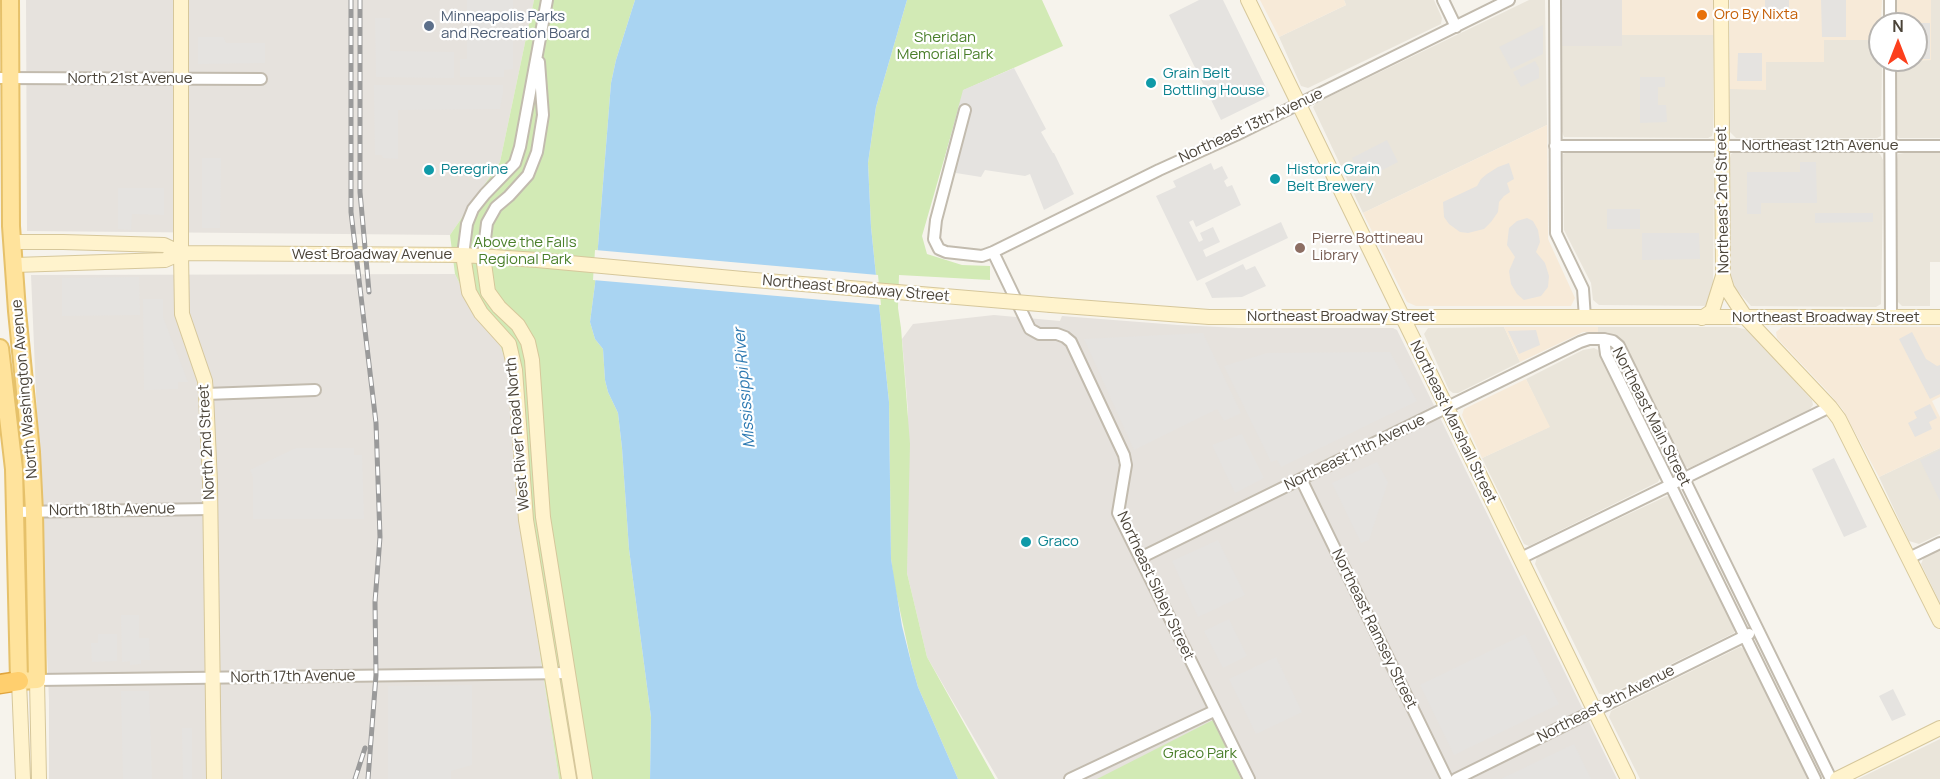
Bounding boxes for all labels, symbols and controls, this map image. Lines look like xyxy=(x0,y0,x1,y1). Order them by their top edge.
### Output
place label: Oro By Nixta xyxy=(1714,6,1798,24)
place label: Minneapolis Parks and Recreation Board xyxy=(441,8,590,43)
marker: Oro By Nixta xyxy=(1695,8,1709,22)
north arrow xyxy=(1868,12,1928,72)
text: N xyxy=(1892,15,1904,37)
marker: Minneapolis Parks and Recreation Board xyxy=(422,19,436,33)
park label: Sheridan Memorial Park xyxy=(897,29,993,64)
place label: Grain Belt Bottling House xyxy=(1163,65,1265,100)
street label: North 21st Avenue xyxy=(67,70,193,88)
marker: Grain Belt Bottling House xyxy=(1144,76,1158,90)
street label: Northeast 13th Avenue xyxy=(1176,85,1326,167)
street label: Northeast 2nd Street xyxy=(1713,127,1733,273)
street label: Northeast 12th Avenue xyxy=(1742,137,1898,155)
place label: Peregrine xyxy=(441,161,508,179)
place label: Historic Grain Belt Brewery xyxy=(1287,161,1380,196)
marker: Peregrine xyxy=(422,163,436,177)
marker: Historic Grain Belt Brewery xyxy=(1268,172,1282,186)
place label: Pierre Bottineau Library xyxy=(1312,230,1423,265)
park label: Above the Falls Regional Park xyxy=(473,234,577,269)
marker: Pierre Bottineau Library xyxy=(1293,241,1307,255)
street label: West Broadway Avenue xyxy=(292,246,452,264)
street label: Northeast Broadway Street xyxy=(762,272,950,306)
street label: North Washington Avenue xyxy=(8,299,42,479)
street label: Northeast Broadway Street xyxy=(1247,308,1435,326)
street label: Northeast Broadway Street xyxy=(1732,309,1920,327)
water label: Mississippi River xyxy=(730,327,760,449)
street label: Northeast Marshall Street xyxy=(1406,338,1500,506)
street label: Northeast Main Street xyxy=(1608,344,1694,490)
street label: West River Road North xyxy=(502,356,534,512)
street label: North 2nd Street xyxy=(195,384,219,500)
street label: Northeast 11th Avenue xyxy=(1282,411,1428,495)
street label: North 18th Avenue xyxy=(49,500,175,520)
street label: Northeast Sibley Street xyxy=(1113,509,1197,663)
place label: Graco xyxy=(1038,533,1079,551)
marker: Graco xyxy=(1019,535,1033,549)
street label: Northeast Ramsey Street xyxy=(1327,546,1421,712)
street label: Northeast 9th Avenue xyxy=(1534,662,1678,746)
street label: North 17th Avenue xyxy=(230,667,356,687)
park label: Graco Park xyxy=(1163,745,1237,763)

